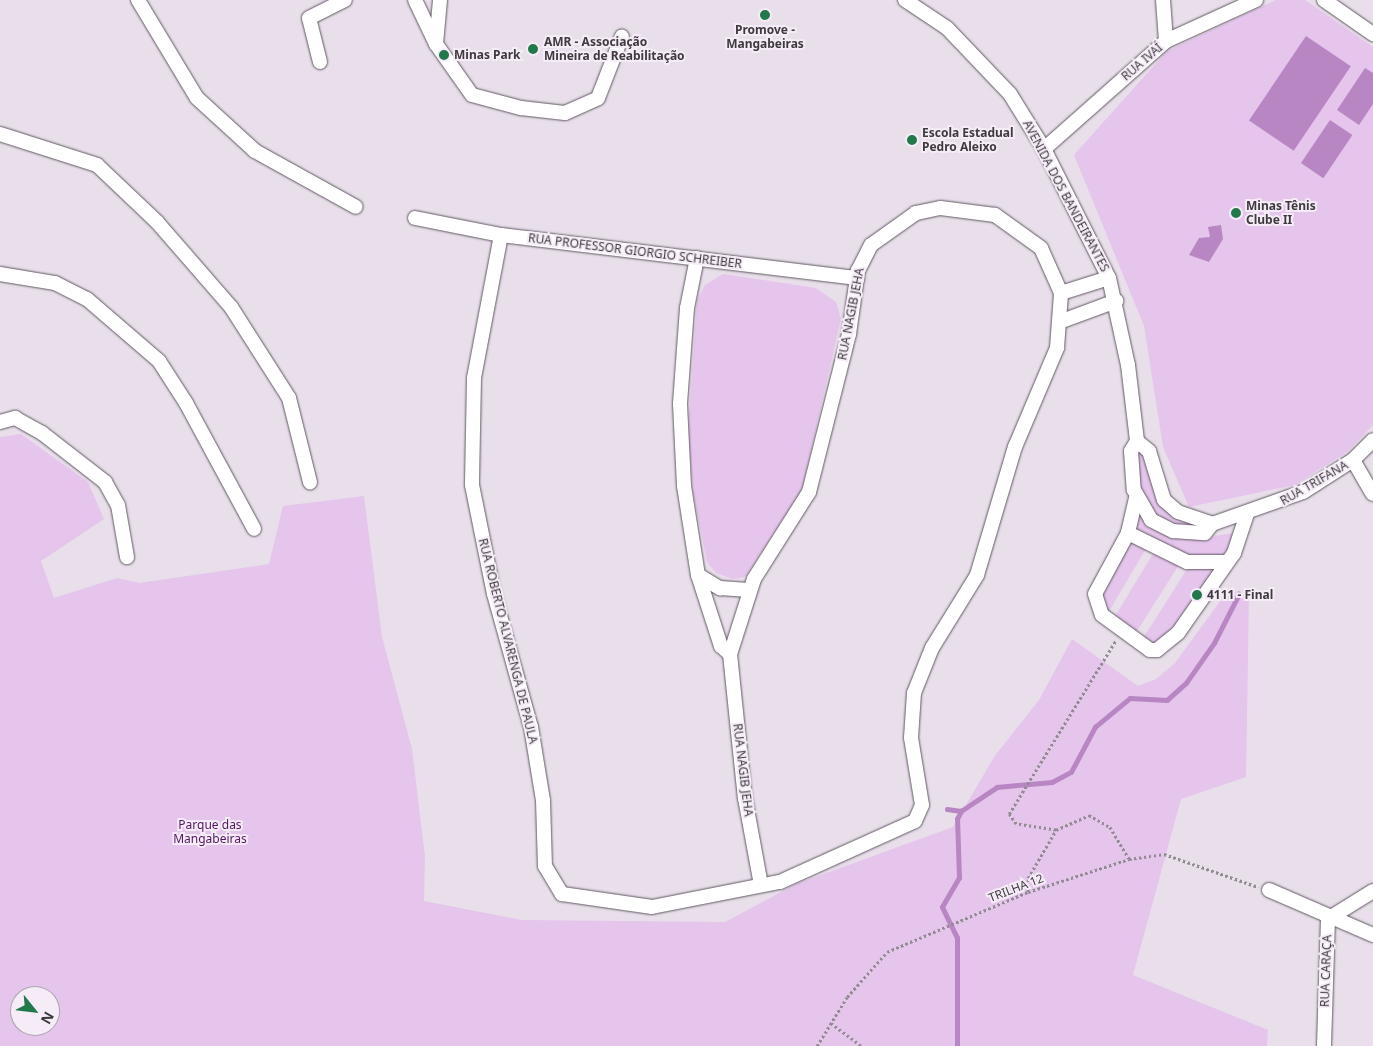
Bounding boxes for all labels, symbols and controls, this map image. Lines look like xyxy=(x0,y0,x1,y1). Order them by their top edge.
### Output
marker: Promove - Mangabeiras xyxy=(759,9,771,21)
place label: Promove - Mangabeiras xyxy=(726,23,804,51)
place label: AMR - Associação Mineira de Reabilitação xyxy=(544,35,685,63)
street label: RUA IVAÍ xyxy=(1119,40,1165,84)
marker: AMR - Associação Mineira de Reabilitação xyxy=(526,42,540,56)
place label: Minas Park xyxy=(454,48,520,62)
marker: Minas Park xyxy=(438,49,450,61)
street label: AVENIDA DOS BANDEIRANTES xyxy=(1020,118,1112,274)
place label: Escola Estadual Pedro Aleixo xyxy=(922,126,1014,154)
marker: Escola Estadual Pedro Aleixo xyxy=(906,134,918,146)
place label: Minas Tênis Clube II xyxy=(1246,199,1316,227)
marker: Minas Tênis Clube II xyxy=(1230,207,1242,219)
street label: RUA PROFESSOR GIORGIO SCHREIBER xyxy=(527,231,743,271)
street label: RUA NAGIB JEHA xyxy=(835,267,867,361)
street label: RUA TRIFANA xyxy=(1278,458,1350,508)
street label: RUA ROBERTO ALVARENGA DE PAULA xyxy=(475,537,541,745)
place label: 4111 - Final xyxy=(1207,588,1273,602)
marker: 4111 - Final xyxy=(1191,589,1203,601)
street label: RUA NAGIB JEHA xyxy=(730,723,756,817)
park label: Parque das Mangabeiras xyxy=(173,818,247,846)
street label: TRILHA 12 xyxy=(986,871,1046,905)
street label: RUA CARAÇA xyxy=(1318,935,1334,1007)
north arrow xyxy=(10,986,60,1036)
text: N xyxy=(37,1008,59,1028)

